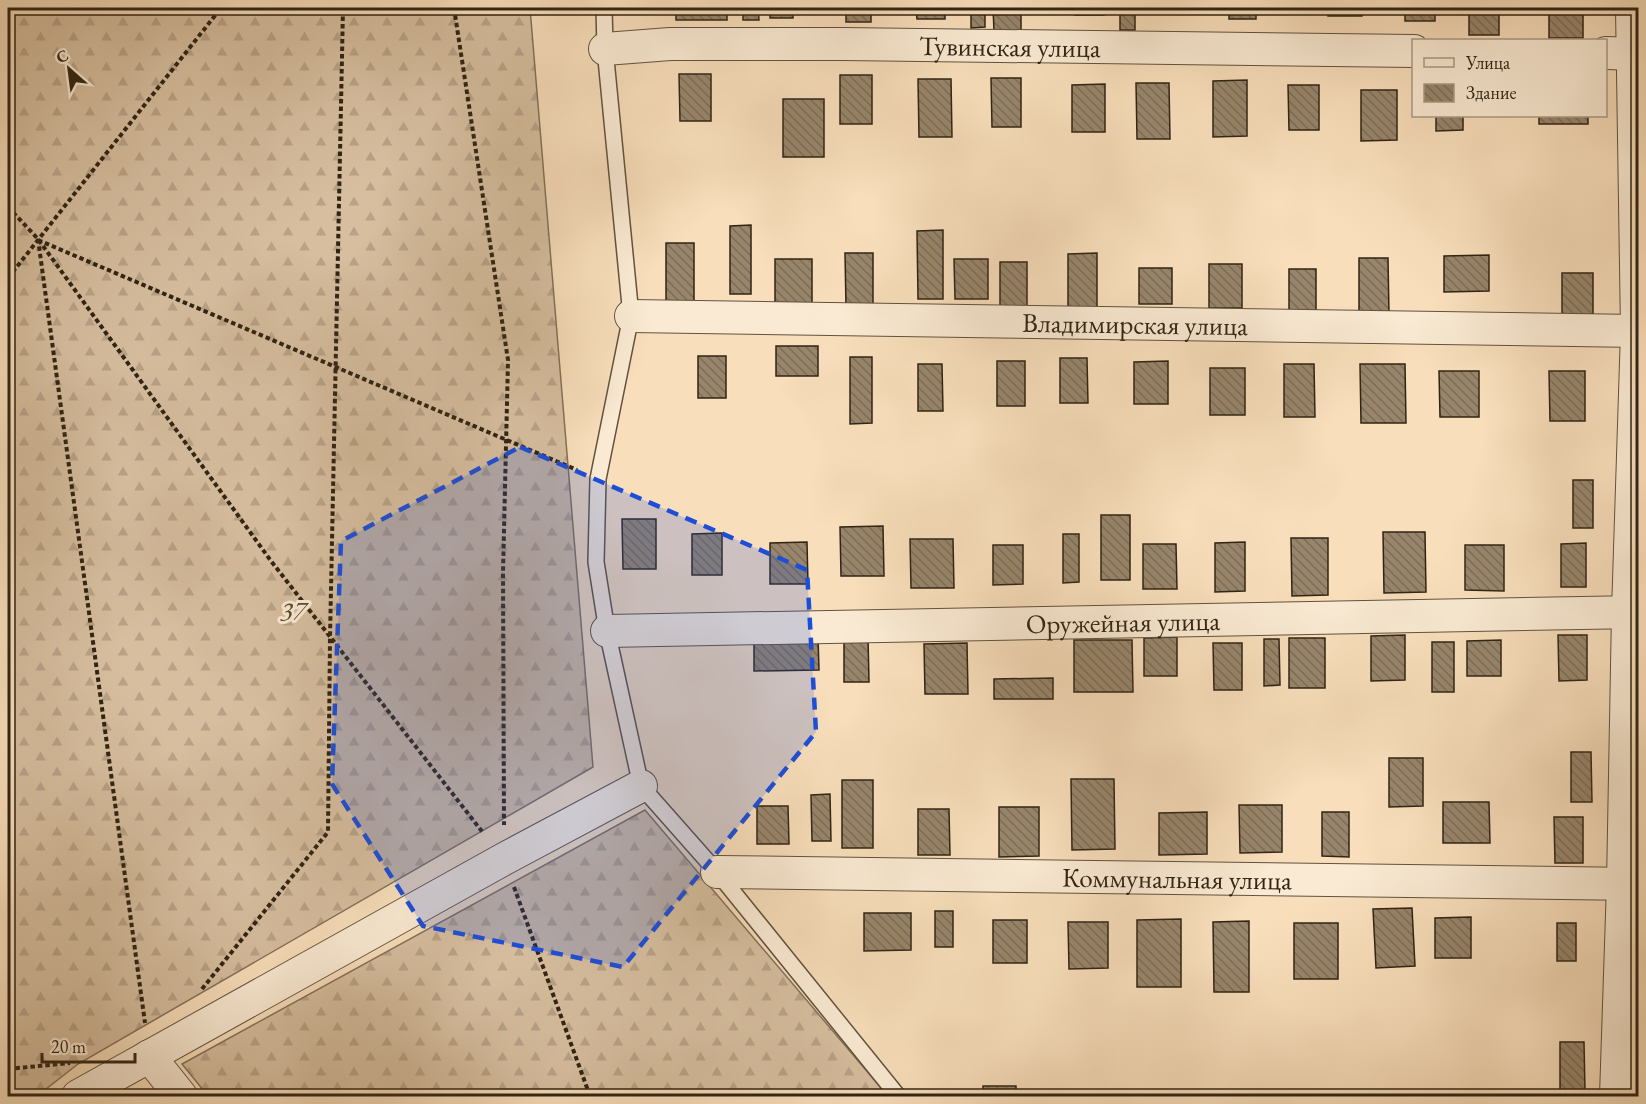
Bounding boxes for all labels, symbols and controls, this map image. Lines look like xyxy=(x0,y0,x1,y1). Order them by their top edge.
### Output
street label: Тувинская улица xyxy=(919,27,1101,65)
north arrow xyxy=(39,39,99,99)
legend xyxy=(1412,39,1607,117)
text: С xyxy=(52,44,72,68)
text: Улица xyxy=(1465,51,1511,74)
text: Здание xyxy=(1466,81,1516,104)
street label: Владимирская улица xyxy=(1022,304,1248,343)
park label: 37 xyxy=(280,593,309,628)
street label: Оружейная улица xyxy=(1025,602,1221,641)
street label: Коммунальная улица xyxy=(1062,859,1292,897)
scale bar xyxy=(42,1026,135,1064)
text: 20 m xyxy=(51,1035,86,1058)

